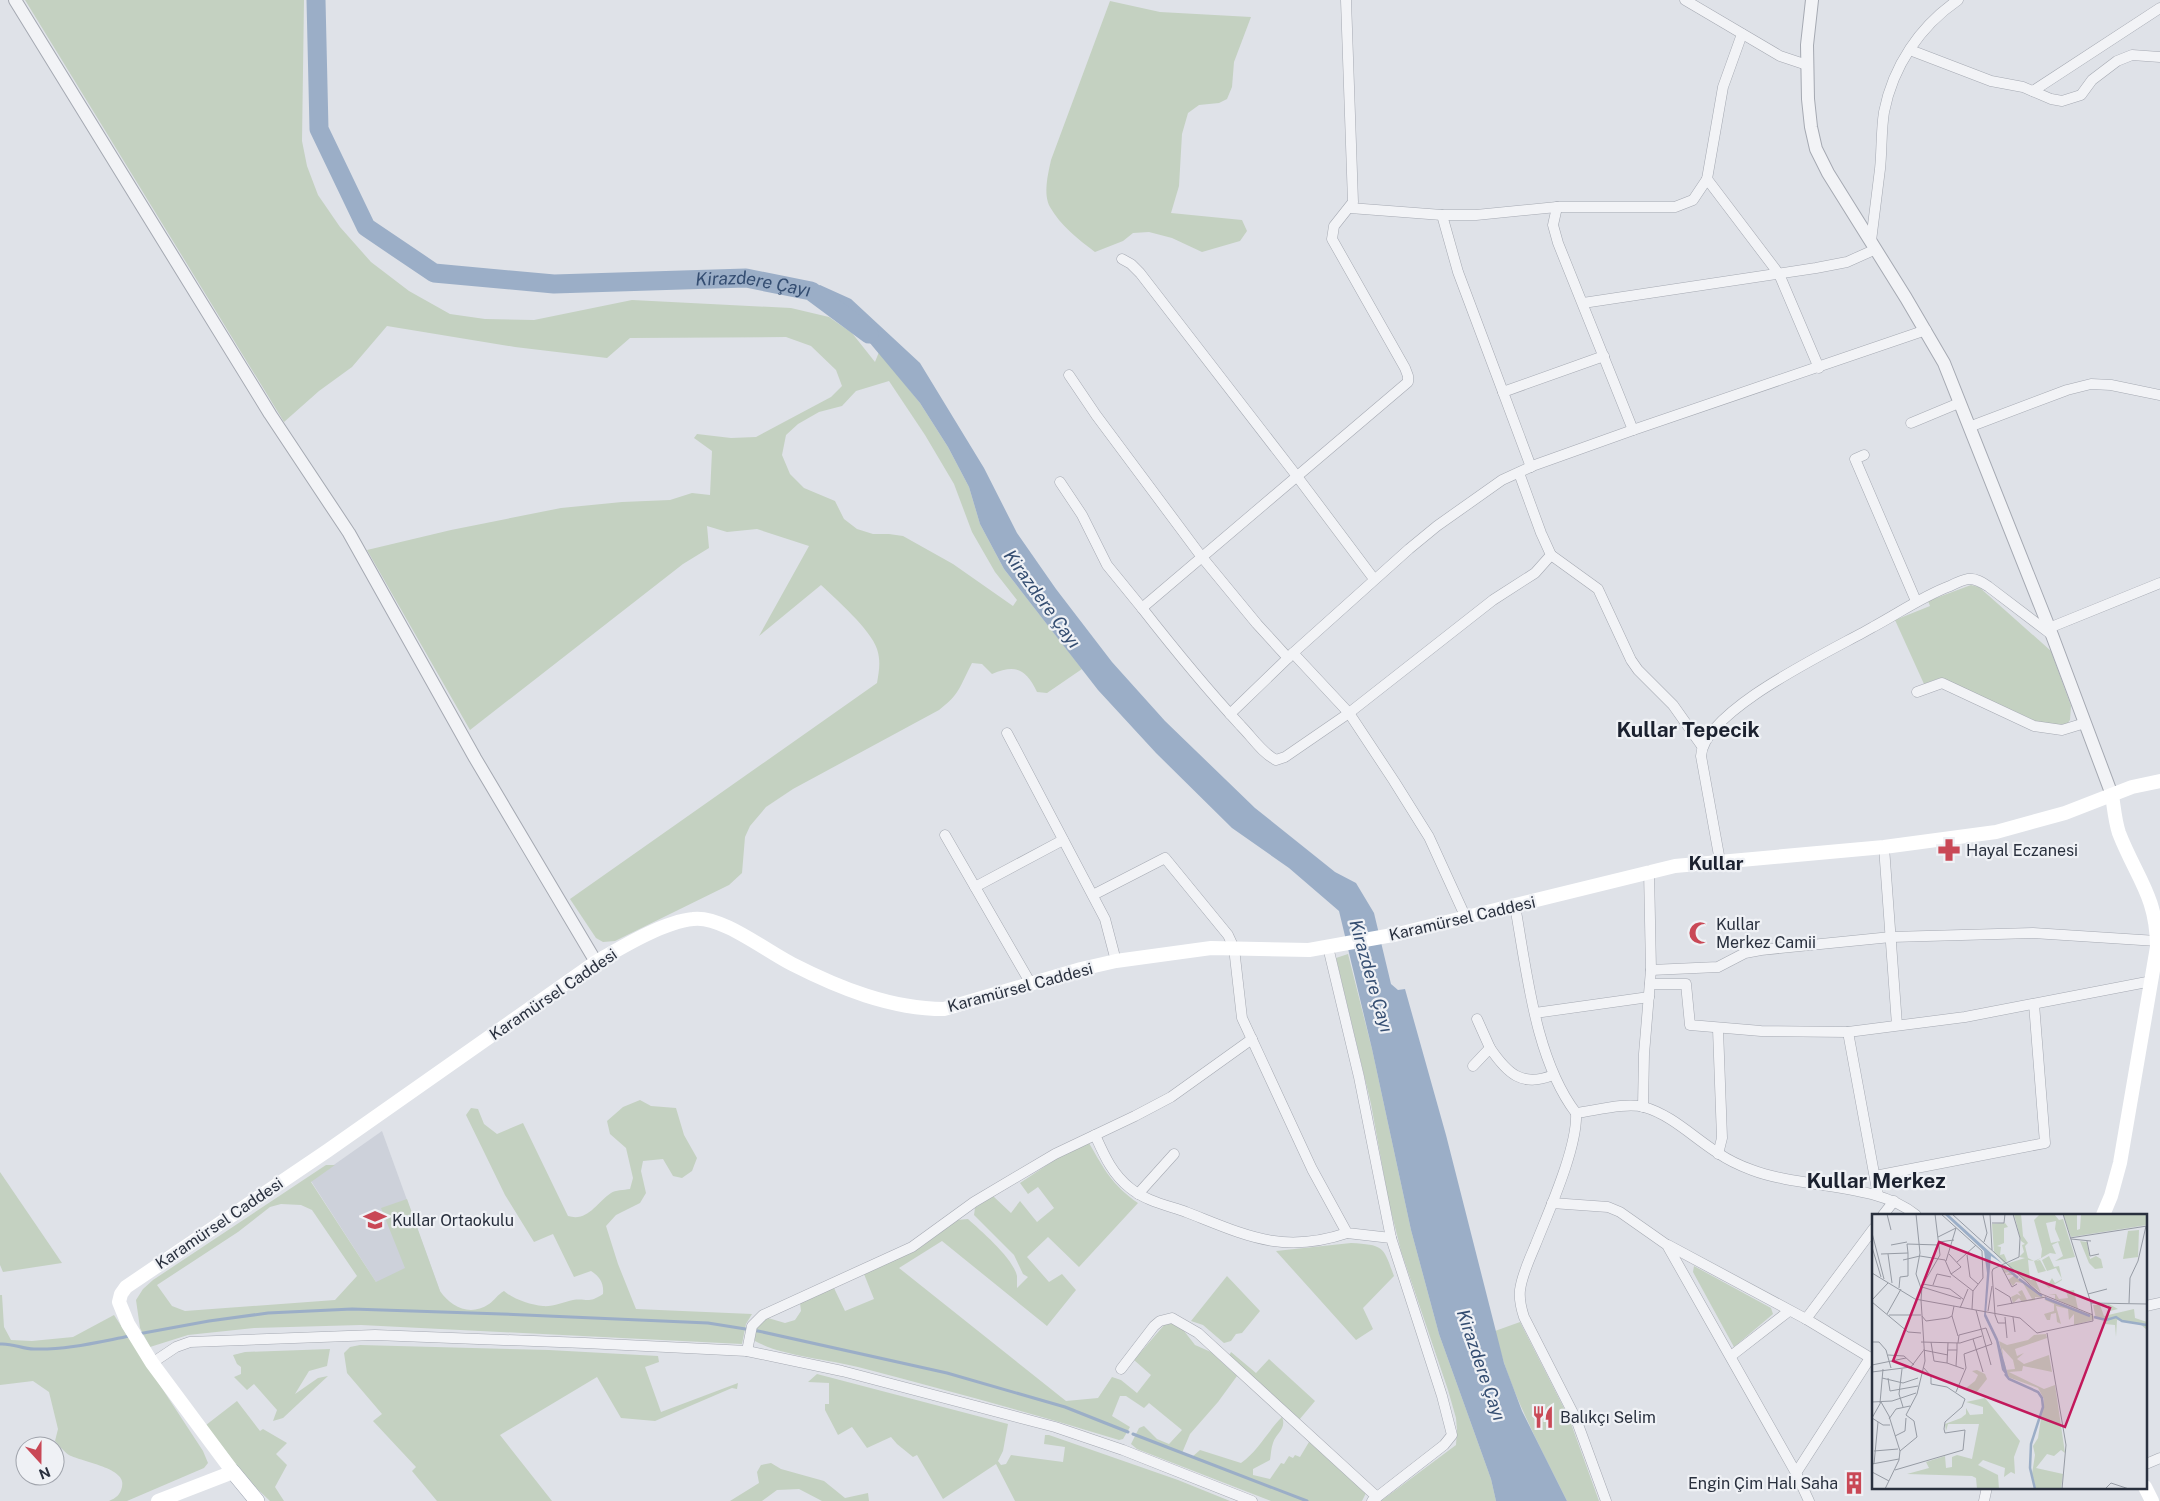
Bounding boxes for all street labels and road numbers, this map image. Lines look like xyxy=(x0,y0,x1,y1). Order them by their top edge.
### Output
street label: Karamürsel Caddesi xyxy=(1387,892,1537,945)
street label: Karamürsel Caddesi xyxy=(486,945,621,1044)
street label: Karamürsel Caddesi xyxy=(945,959,1095,1016)
street label: Karamürsel Caddesi xyxy=(152,1174,287,1273)

